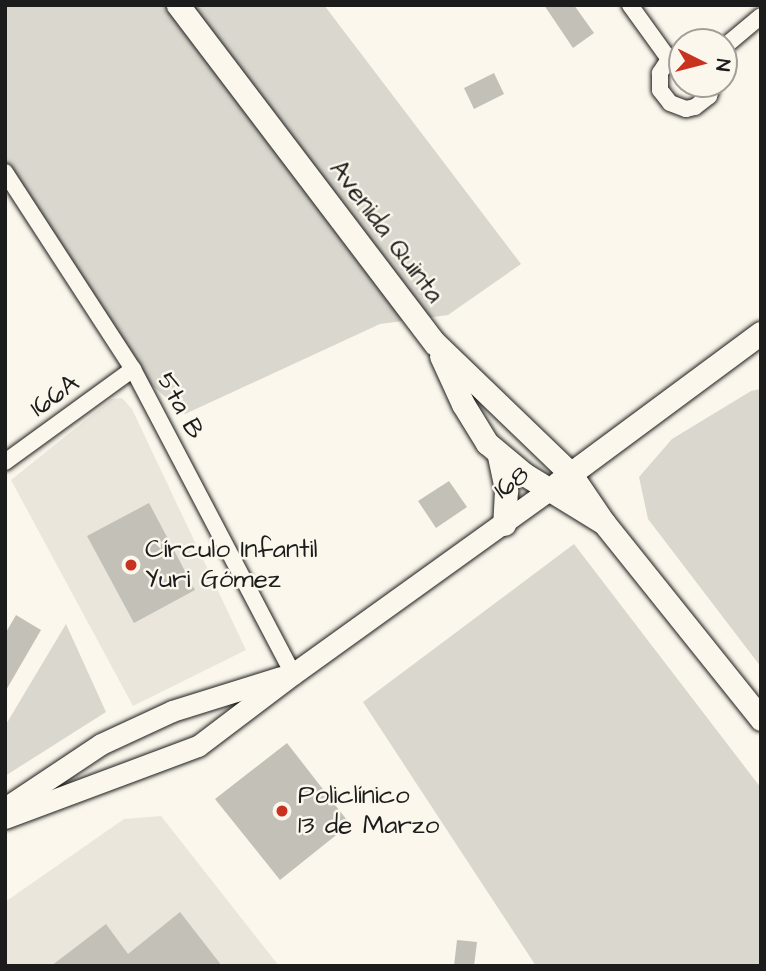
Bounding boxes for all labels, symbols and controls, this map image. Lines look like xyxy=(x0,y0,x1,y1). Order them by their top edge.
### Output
north arrow xyxy=(668,28,738,98)
text: N xyxy=(708,58,736,72)
street label: Avenida Quinta xyxy=(322,155,450,309)
street label: 5ta B xyxy=(150,367,210,445)
street label: 166A xyxy=(25,368,85,424)
street label: 168 xyxy=(488,460,536,506)
place label: Círculo Infantil Yuri Gómez xyxy=(145,534,318,596)
marker: Círculo Infantil Yuri Gómez xyxy=(123,557,139,573)
place label: Policlínico 13 de Marzo xyxy=(298,780,439,842)
marker: Policlínico 13 de Marzo xyxy=(272,801,292,821)

